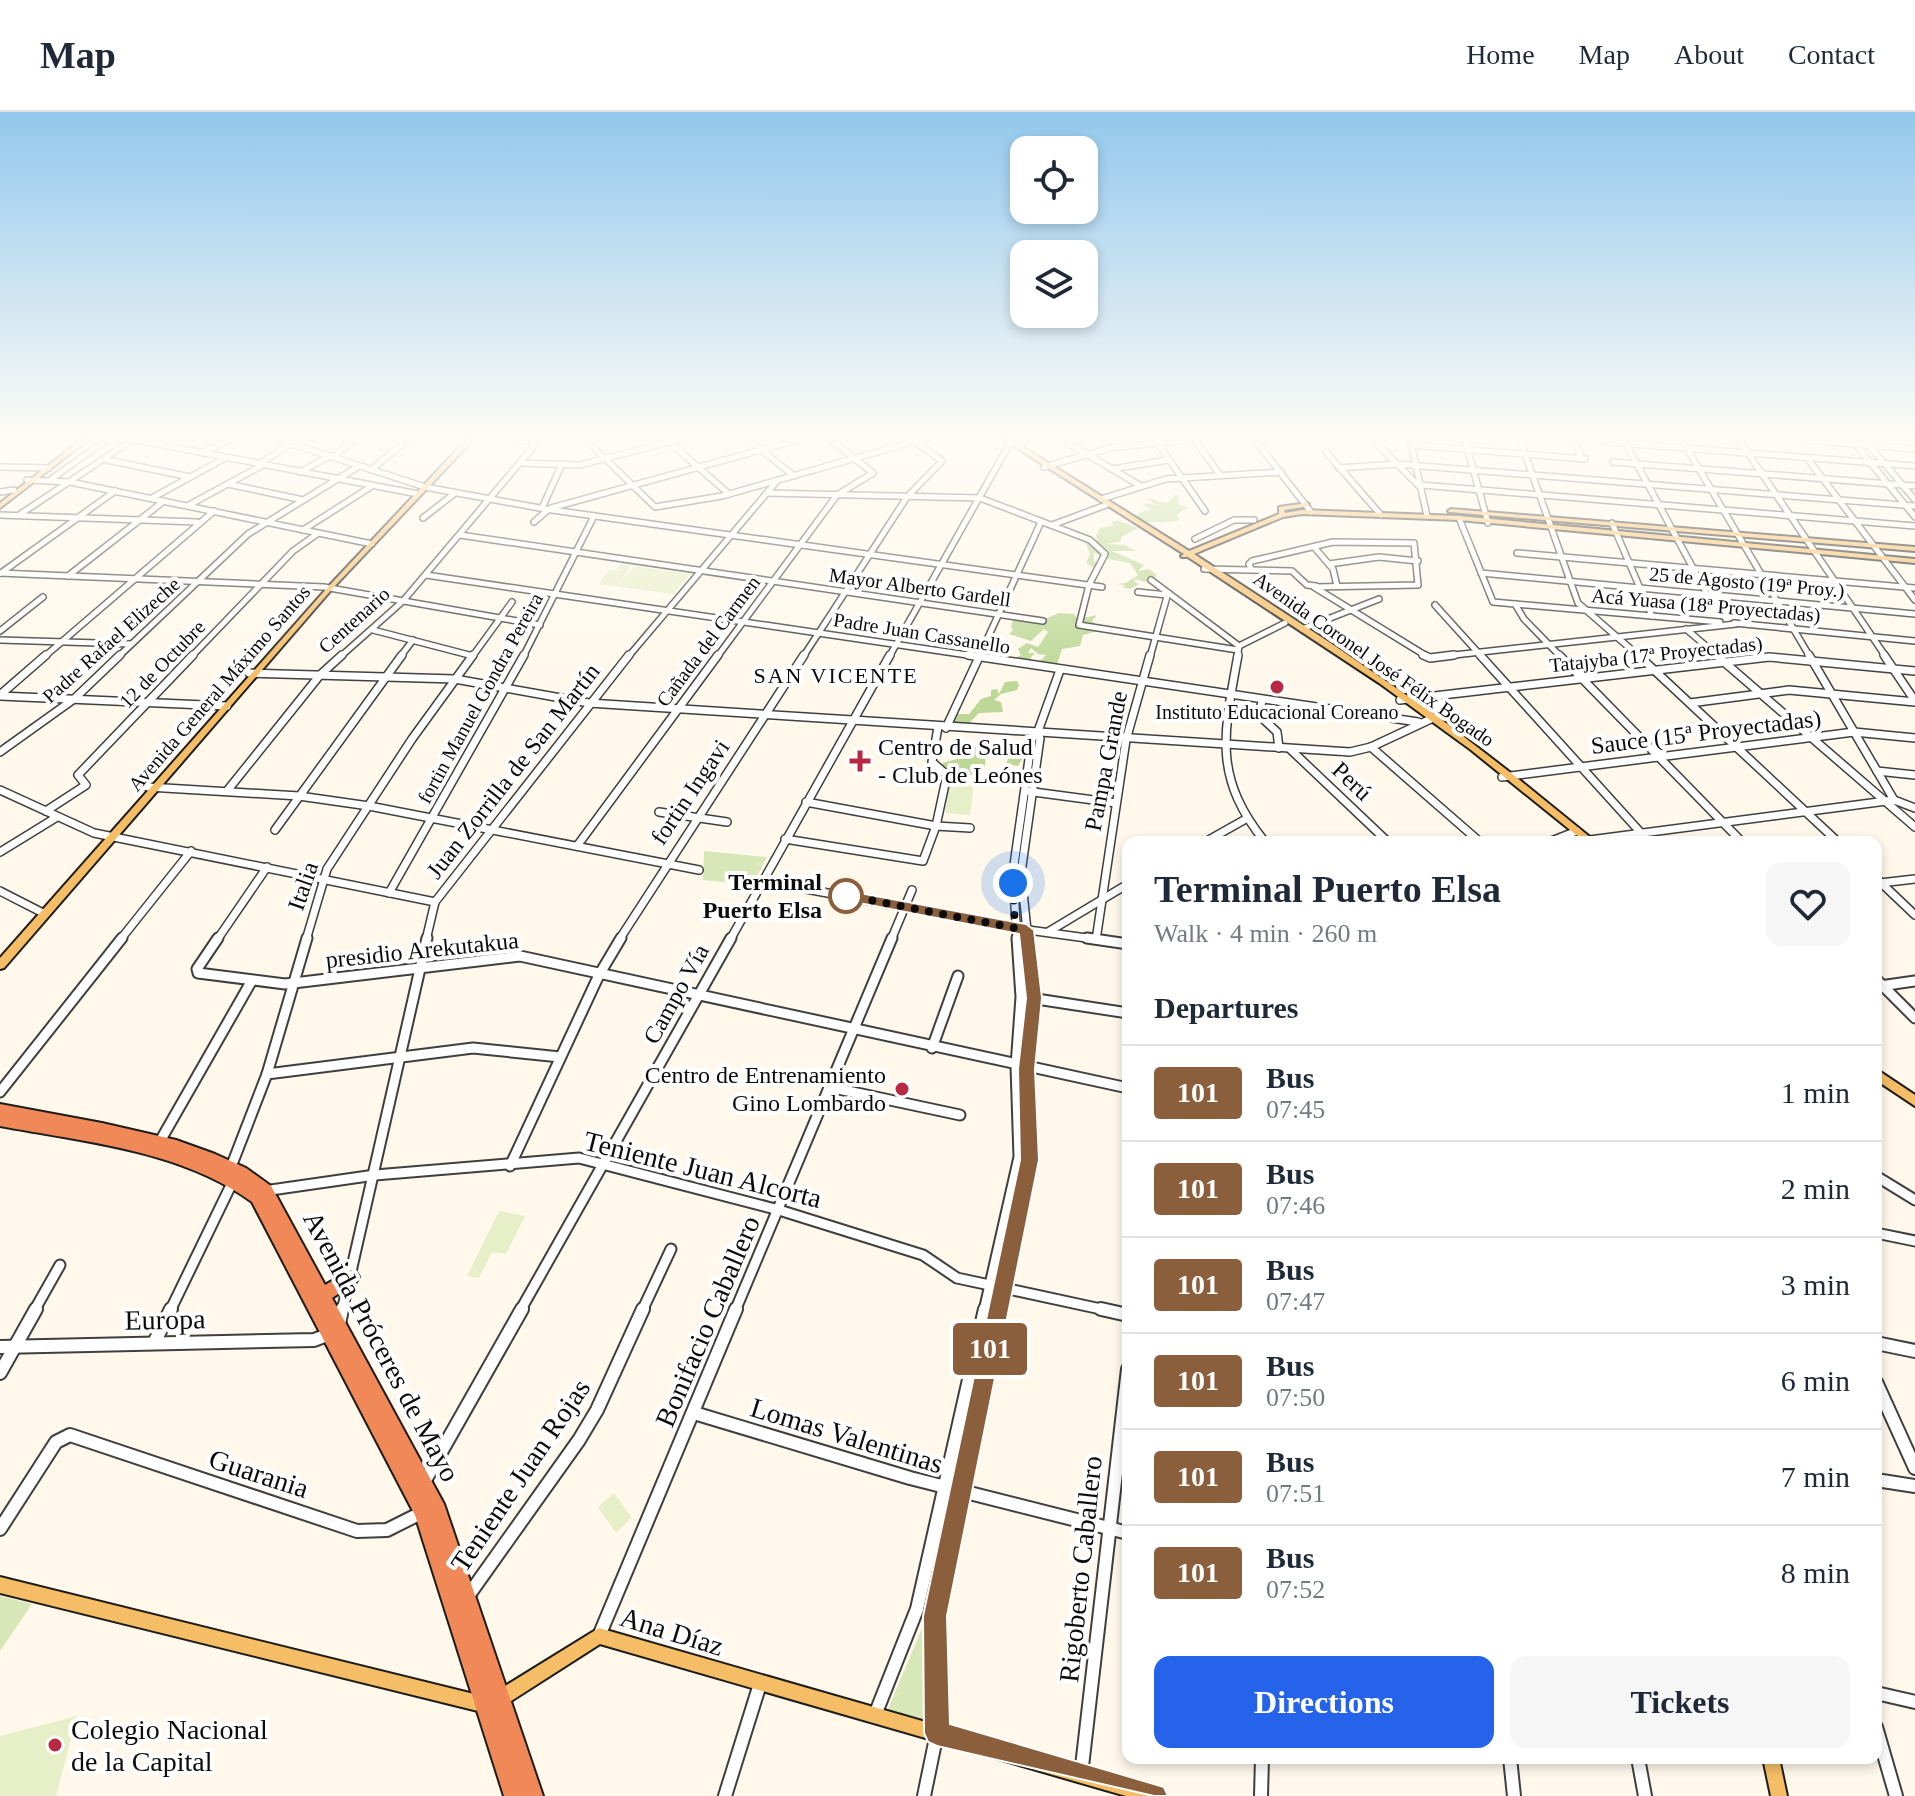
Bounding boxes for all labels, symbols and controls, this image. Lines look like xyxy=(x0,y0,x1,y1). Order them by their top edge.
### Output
text: Map xyxy=(40,34,116,76)
text: Home xyxy=(1466,39,1535,70)
text: Map xyxy=(1579,39,1630,70)
text: About xyxy=(1674,39,1744,70)
text: Contact xyxy=(1788,39,1875,70)
map controls xyxy=(1010,136,1098,328)
button: locate xyxy=(1010,136,1098,224)
button: layers xyxy=(1010,240,1098,328)
street label: Mayor Alberto Gardell xyxy=(828,563,1013,612)
street label: 25 de Agosto (19ª Proy.) xyxy=(1648,563,1846,602)
street label: Avenida Coronel José Félix Bogado xyxy=(1249,567,1498,752)
street label: Cañada del Carmen xyxy=(652,571,764,711)
street label: Padre Rafael Elizeche xyxy=(38,573,184,707)
street label: Avenida General Máximo Santos xyxy=(124,580,315,795)
street label: Centenario xyxy=(314,582,394,658)
street label: Acá Yuasa (18ª Proyectadas) xyxy=(1591,584,1821,627)
street label: fortin Manuel Gondra Pereira xyxy=(413,589,547,807)
street label: Padre Juan Cassanello xyxy=(832,608,1012,658)
street label: 12 de Octubre xyxy=(115,616,209,712)
street label: Tatajyba (17ª Proyectadas) xyxy=(1548,632,1764,677)
street label: Juan Zorrilla de San Martín xyxy=(421,658,605,884)
district label: SAN VICENTE xyxy=(753,663,919,688)
marker: Instituto Educacional Coreano xyxy=(1268,678,1286,696)
street label: Pampa Grande xyxy=(1080,689,1132,833)
place label: Instituto Educacional Coreano xyxy=(1155,701,1399,723)
street label: Sauce (15ª Proyectadas) xyxy=(1589,705,1823,759)
street label: fortin Ingavi xyxy=(645,734,735,849)
place label: Centro de Salud - Club de Leónes xyxy=(878,734,1043,788)
marker: Centro de Salud - Club de Leónes xyxy=(849,750,871,772)
street label: Perú xyxy=(1327,756,1377,806)
street label: Italia xyxy=(283,858,323,914)
button: heart xyxy=(1766,862,1850,946)
your location xyxy=(993,863,1033,903)
text: Terminal Puerto Elsa xyxy=(1154,868,1501,910)
place label: Terminal Puerto Elsa xyxy=(703,869,822,923)
marker: Terminal Puerto Elsa xyxy=(829,879,863,913)
text: Walk · 4 min · 260 m xyxy=(1154,919,1377,948)
street label: presidio Arekutakua xyxy=(324,927,520,973)
street label: Campo Vía xyxy=(638,939,714,1048)
text: Departures xyxy=(1154,991,1298,1024)
text: Bus xyxy=(1266,1061,1314,1094)
place label: Centro de Entrenamiento Gino Lombardo xyxy=(645,1062,886,1116)
text: 1 min xyxy=(1781,1076,1850,1109)
text: 101 xyxy=(1177,1077,1219,1108)
marker: Centro de Entrenamiento Gino Lombardo xyxy=(893,1080,911,1098)
text: 07:45 xyxy=(1266,1095,1325,1124)
street label: Teniente Juan Alcorta xyxy=(581,1125,825,1214)
text: Bus xyxy=(1266,1157,1314,1190)
text: 2 min xyxy=(1781,1172,1850,1205)
text: 101 xyxy=(1177,1173,1219,1204)
text: 07:46 xyxy=(1266,1191,1325,1220)
street label: Avenida Próceres de Mayo xyxy=(297,1206,466,1487)
street label: Bonifacio Caballero xyxy=(649,1211,766,1431)
text: Bus xyxy=(1266,1253,1314,1286)
text: 3 min xyxy=(1781,1268,1850,1301)
text: 101 xyxy=(1177,1269,1219,1300)
text: 07:47 xyxy=(1266,1287,1325,1316)
street label: Europa xyxy=(124,1303,206,1336)
line badge: 101 xyxy=(944,1323,1036,1375)
text: 101 xyxy=(969,1333,1011,1364)
text: Bus xyxy=(1266,1349,1314,1382)
text: 6 min xyxy=(1781,1364,1850,1397)
text: 101 xyxy=(1177,1365,1219,1396)
street label: Teniente Juan Rojas xyxy=(445,1373,596,1577)
text: 07:50 xyxy=(1266,1383,1325,1412)
street label: Lomas Valentinas xyxy=(747,1392,947,1479)
street label: Guarania xyxy=(205,1443,313,1504)
text: Bus xyxy=(1266,1445,1314,1478)
street label: Rigoberto Caballero xyxy=(1053,1454,1108,1684)
text: 7 min xyxy=(1781,1460,1850,1493)
text: 101 xyxy=(1177,1461,1219,1492)
text: 07:51 xyxy=(1266,1479,1325,1508)
text: Bus xyxy=(1266,1541,1314,1574)
text: 8 min xyxy=(1781,1556,1850,1589)
text: 101 xyxy=(1177,1557,1219,1588)
text: 07:52 xyxy=(1266,1575,1325,1604)
street label: Ana Díaz xyxy=(616,1601,727,1662)
button: Directions xyxy=(1154,1656,1494,1748)
button: Tickets xyxy=(1510,1656,1850,1748)
place label: Colegio Nacional de la Capital xyxy=(71,1714,268,1777)
marker: Colegio Nacional de la Capital xyxy=(46,1736,64,1754)

